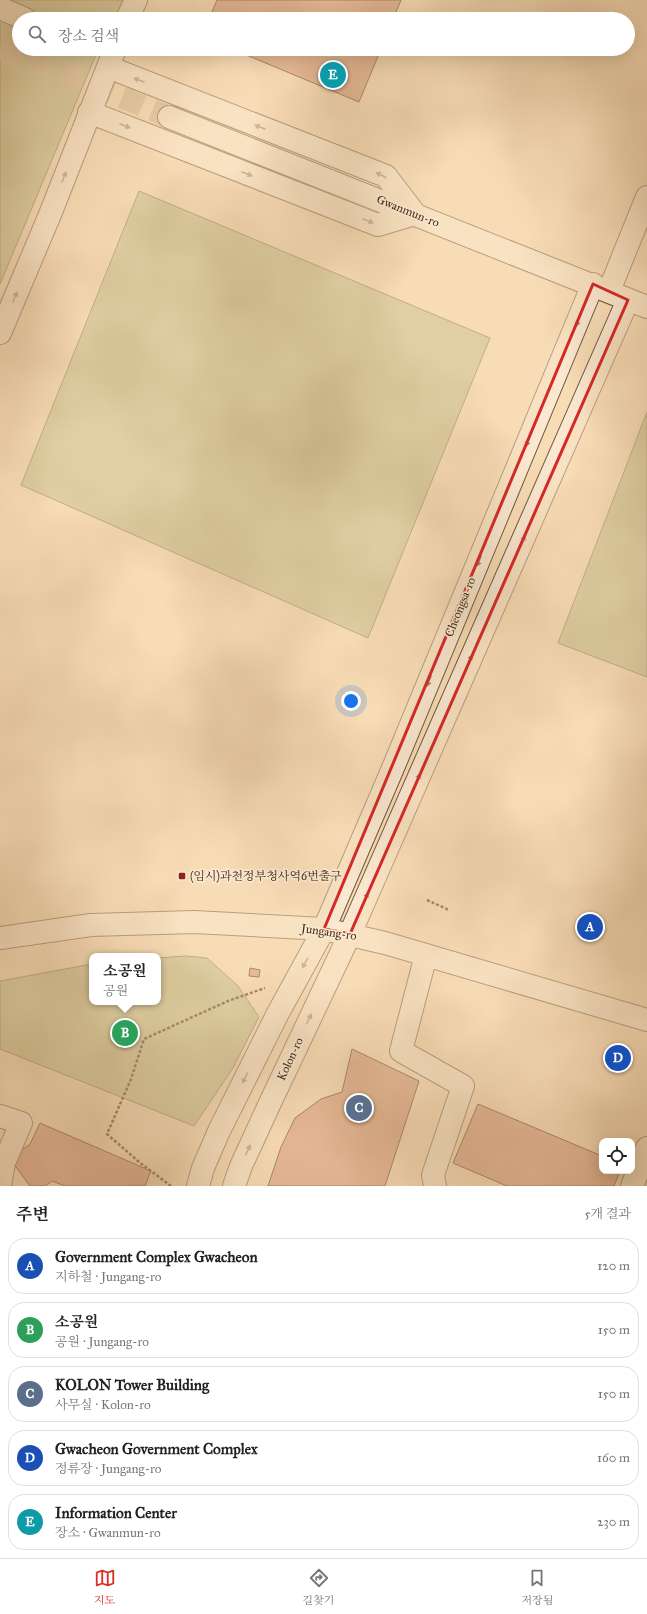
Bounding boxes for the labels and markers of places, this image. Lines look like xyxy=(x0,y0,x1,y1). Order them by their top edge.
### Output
pin: E xyxy=(320,60,346,90)
place label: (임시)과천정부청사역6번출구 xyxy=(190,869,342,883)
marker: (임시)과천정부청사역6번출구 xyxy=(177,871,187,881)
pin: A xyxy=(577,912,603,942)
pin: B xyxy=(112,1018,138,1048)
pin: D xyxy=(605,1043,631,1073)
pin: C xyxy=(346,1093,372,1123)

